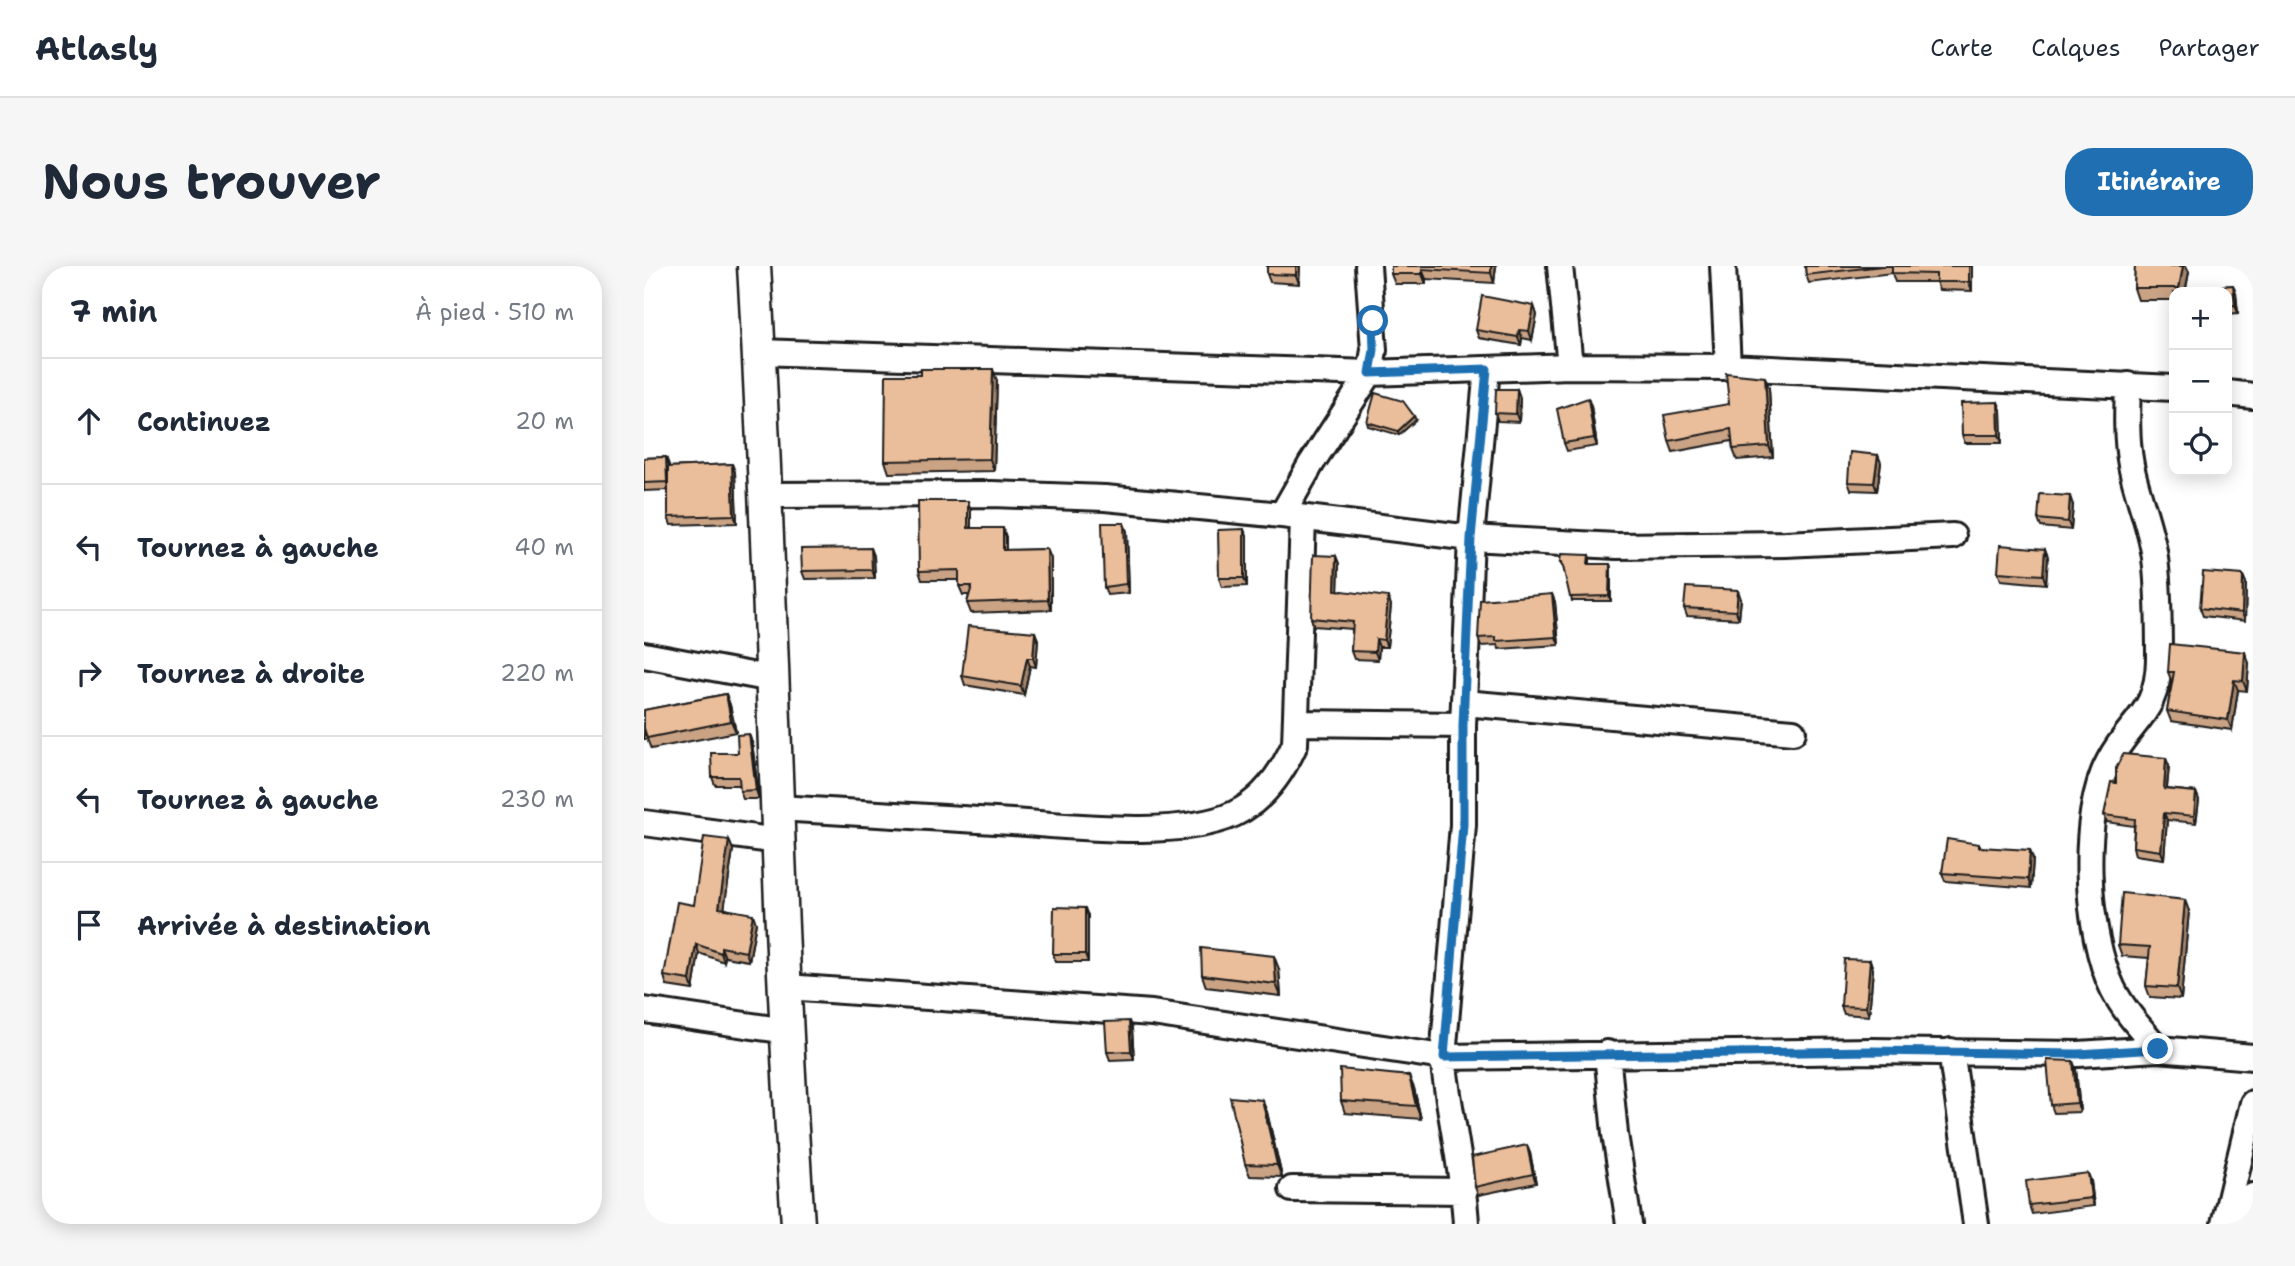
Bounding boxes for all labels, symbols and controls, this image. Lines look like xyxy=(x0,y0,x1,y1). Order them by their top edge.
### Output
text: Atlasly xyxy=(35,26,158,71)
text: Carte xyxy=(1930,32,1993,64)
text: Calques xyxy=(2031,32,2121,64)
text: Partager xyxy=(2159,32,2260,64)
button: Itinéraire xyxy=(2065,148,2253,216)
text: Nous trouver xyxy=(42,149,381,215)
map controls xyxy=(2169,287,2232,476)
button: + xyxy=(2169,287,2232,350)
text: 7 min xyxy=(70,291,157,332)
text: À pied · 510 m xyxy=(415,297,574,327)
route start xyxy=(1357,305,1388,336)
button: − xyxy=(2169,350,2232,413)
icon: ahead xyxy=(70,402,108,440)
text: Continuez xyxy=(137,404,271,439)
text: 20 m xyxy=(515,406,574,436)
button: locate xyxy=(2169,413,2232,476)
icon: left xyxy=(70,528,108,566)
text: Tournez à gauche xyxy=(137,530,379,565)
text: 40 m xyxy=(514,532,574,562)
icon: right xyxy=(70,654,108,692)
text: Tournez à droite xyxy=(137,656,365,691)
text: 220 m xyxy=(500,658,574,688)
icon: left xyxy=(70,780,108,818)
text: Tournez à gauche xyxy=(137,782,379,817)
text: 230 m xyxy=(500,784,574,814)
icon: arrive xyxy=(70,906,108,944)
text: Arrivée à destination xyxy=(137,908,431,943)
route end xyxy=(2142,1033,2173,1064)

